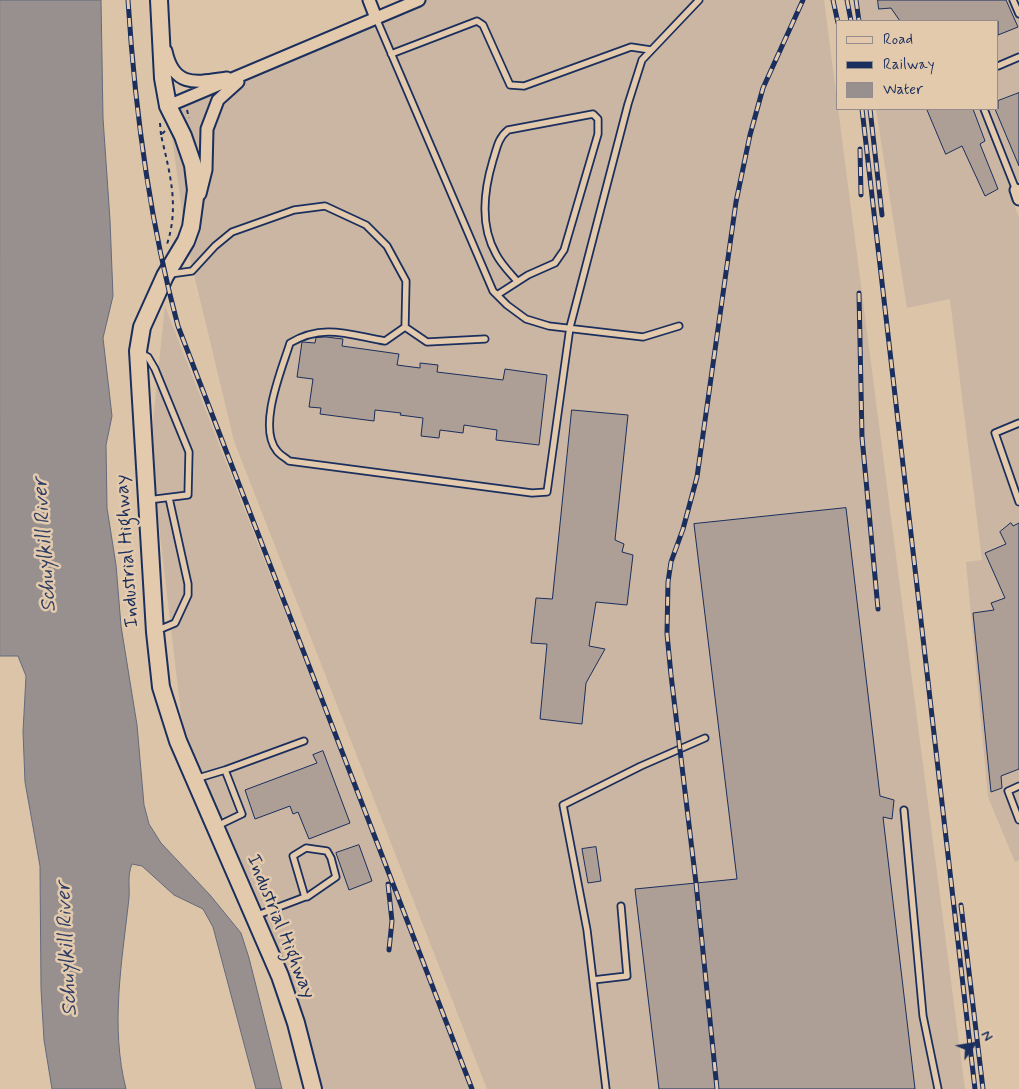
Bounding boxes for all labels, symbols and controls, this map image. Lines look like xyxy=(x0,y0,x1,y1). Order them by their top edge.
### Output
legend xyxy=(836,20,999,110)
text: Road xyxy=(883,30,913,50)
text: Railway xyxy=(883,55,935,75)
text: Water xyxy=(883,80,923,100)
street label: Industrial Highway xyxy=(111,474,145,628)
water label: Schuylkill River xyxy=(29,477,63,613)
street label: Industrial Highway xyxy=(240,851,320,1003)
water label: Schuylkill River xyxy=(52,881,84,1017)
north arrow xyxy=(949,1019,999,1069)
text: N xyxy=(977,1027,997,1045)

